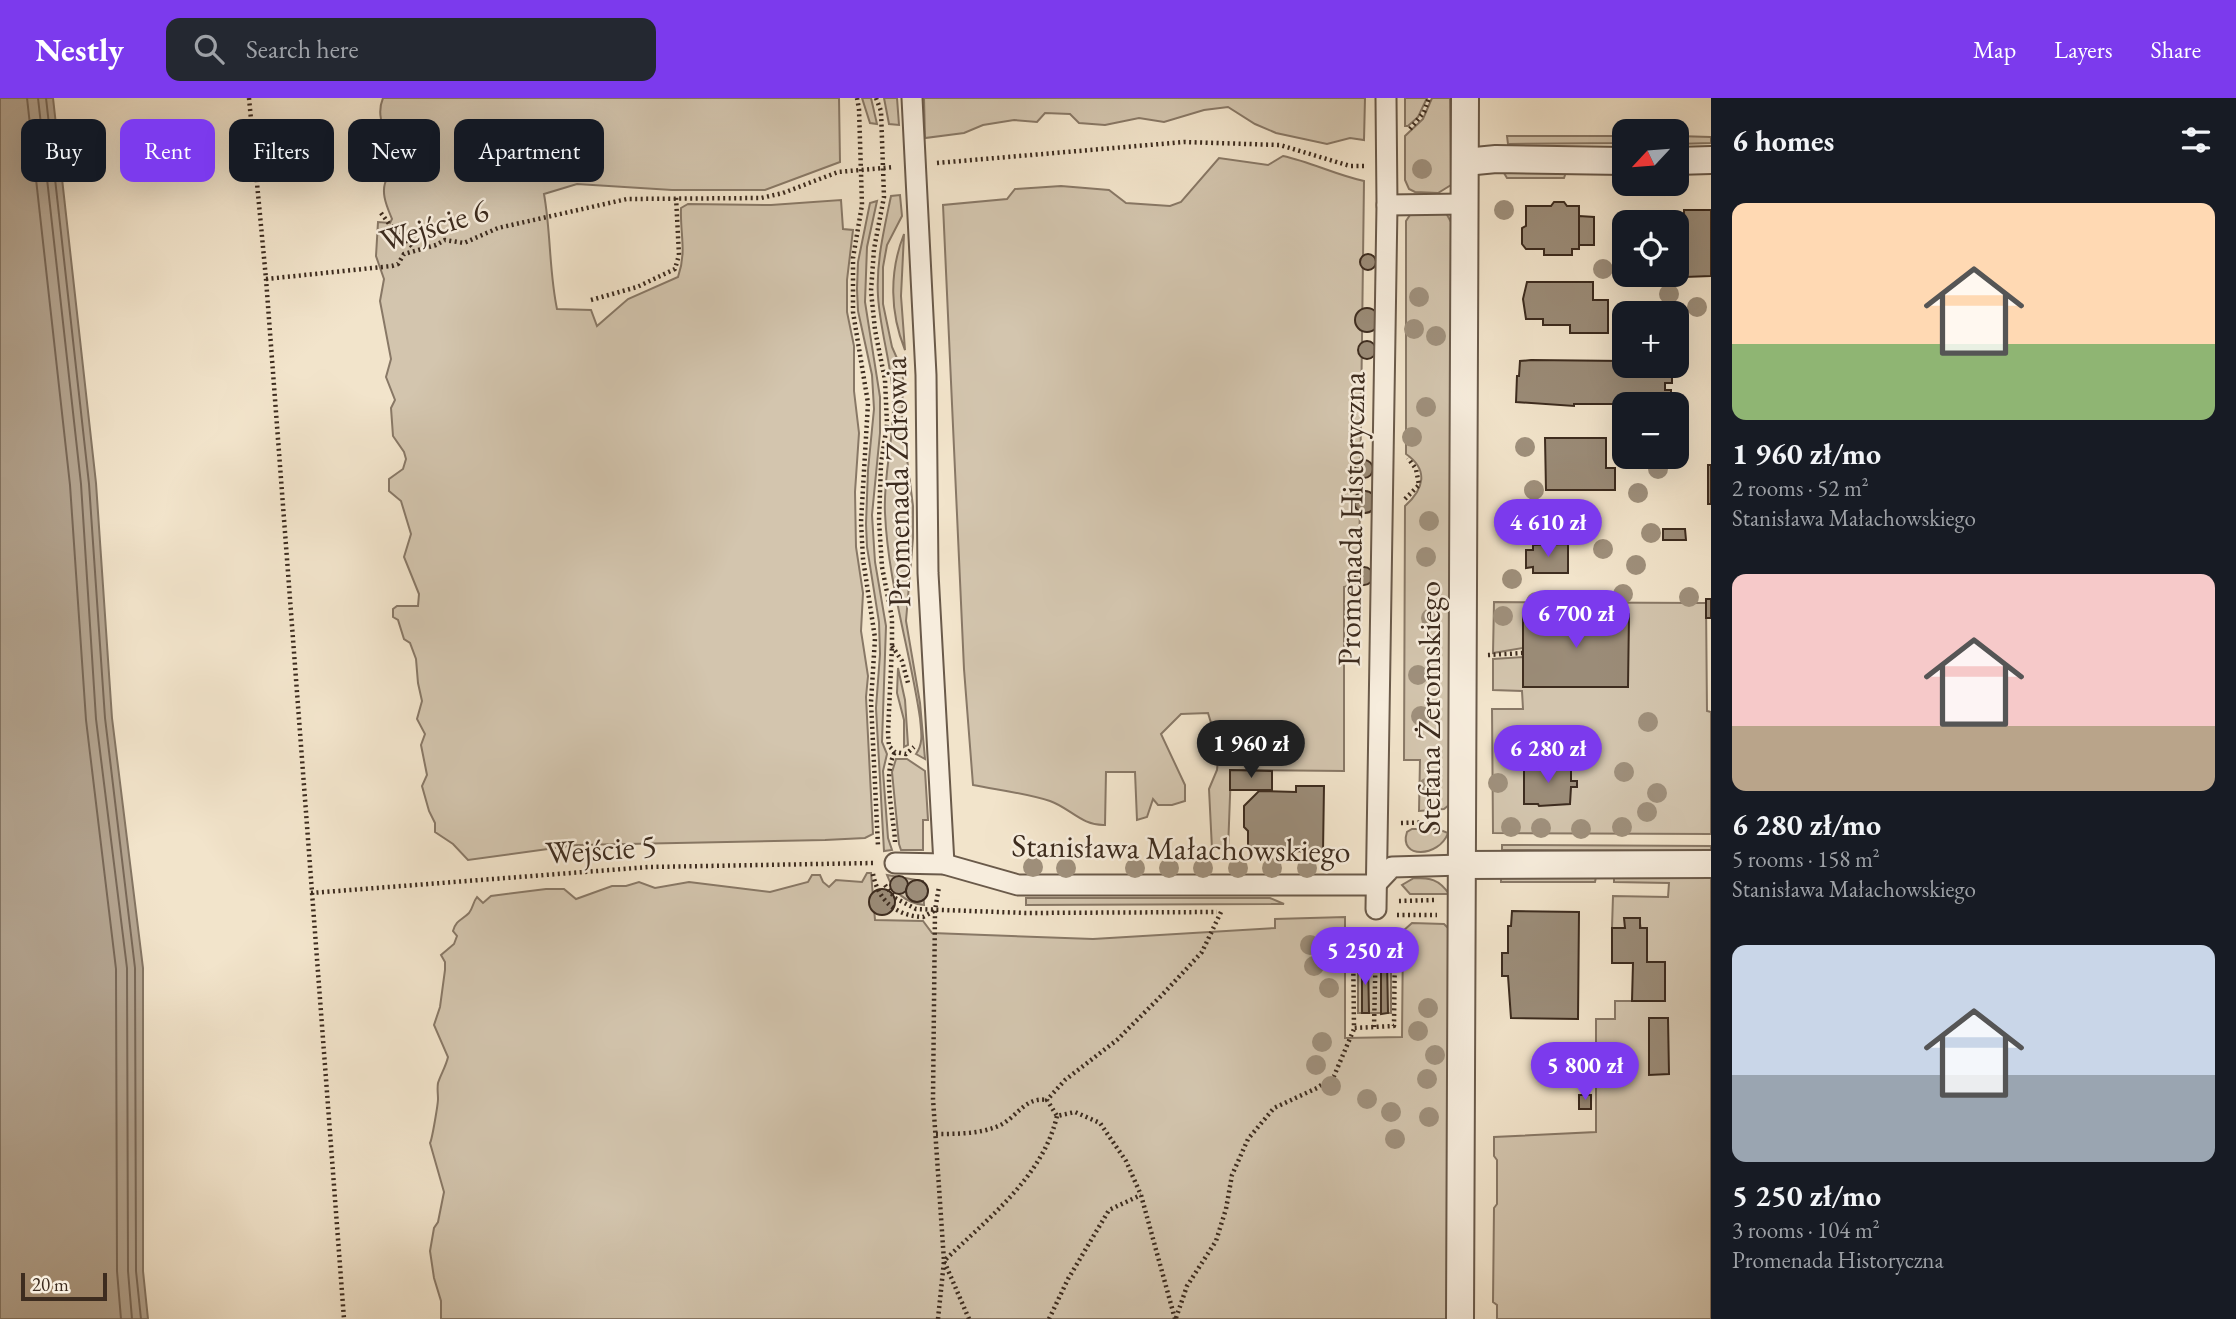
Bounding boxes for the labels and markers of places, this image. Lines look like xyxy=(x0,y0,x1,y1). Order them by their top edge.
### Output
pin: 4 610 zł xyxy=(1476,500,1620,559)
pin: 6 700 zł xyxy=(1504,590,1648,650)
pin: 1 960 zł xyxy=(1179,720,1323,780)
pin: 6 280 zł xyxy=(1476,726,1620,785)
pin: 5 250 zł xyxy=(1293,928,1437,987)
pin: 5 800 zł xyxy=(1513,1042,1657,1102)

